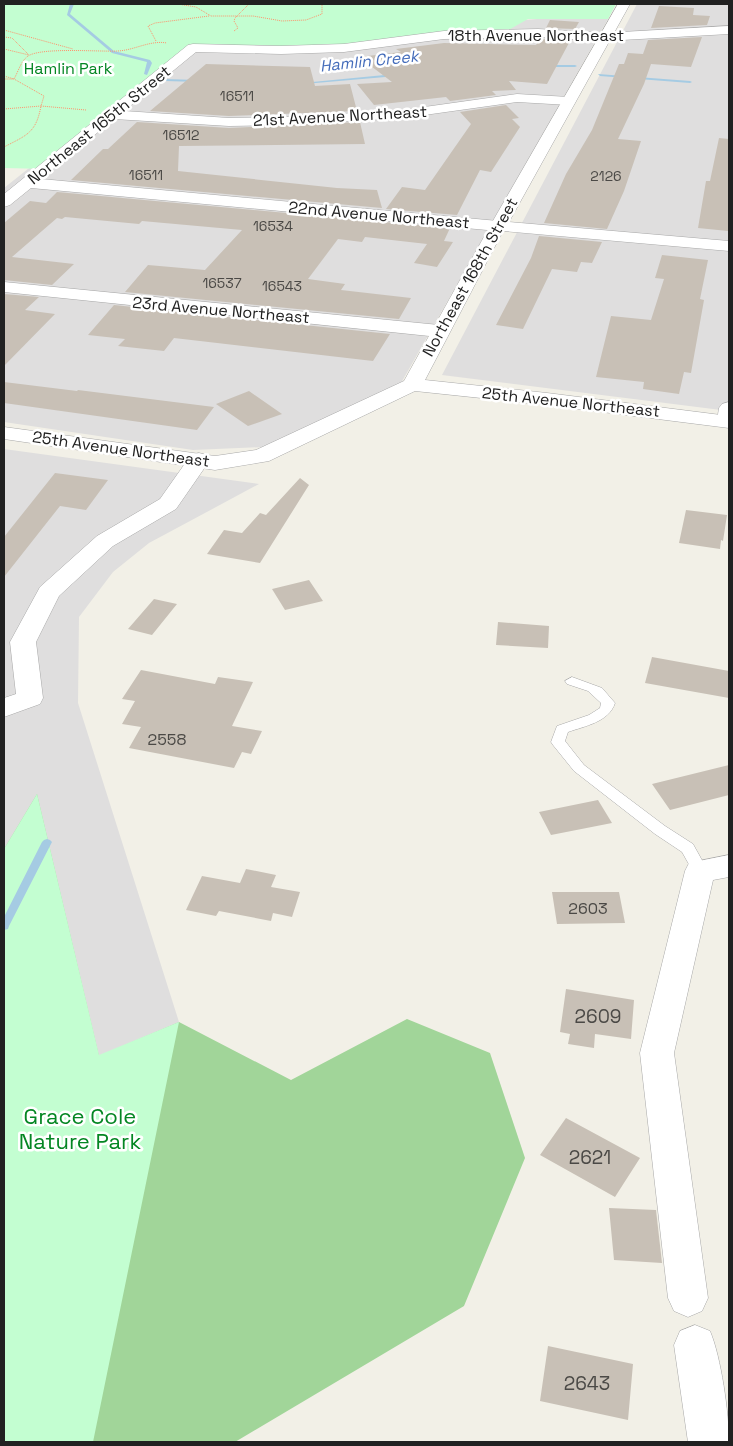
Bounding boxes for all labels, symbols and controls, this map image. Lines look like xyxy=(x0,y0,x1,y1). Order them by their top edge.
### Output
street label: 18th Avenue Northeast xyxy=(448,25,624,46)
water label: Hamlin Creek xyxy=(319,45,422,77)
park label: Hamlin Park xyxy=(24,58,113,79)
street label: Northeast 165th Street xyxy=(23,61,175,189)
house number: 16511 xyxy=(220,87,254,105)
street label: 21st Avenue Northeast xyxy=(252,101,428,131)
house number: 16512 xyxy=(163,126,199,144)
house number: 16511 xyxy=(129,166,163,184)
house number: 2126 xyxy=(590,167,622,185)
street label: Northeast 168th Street xyxy=(418,194,522,360)
street label: 22nd Avenue Northeast xyxy=(288,197,470,233)
house number: 16534 xyxy=(253,217,293,235)
house number: 16537 xyxy=(202,274,242,292)
house number: 16543 xyxy=(262,277,302,295)
street label: 23rd Avenue Northeast xyxy=(132,292,310,328)
street label: 25th Avenue Northeast xyxy=(481,382,661,422)
street label: 25th Avenue Northeast xyxy=(31,426,211,472)
house number: 2558 xyxy=(148,729,186,750)
house number: 2603 xyxy=(568,898,608,919)
house number: 2609 xyxy=(575,1004,621,1029)
park label: Grace Cole Nature Park xyxy=(19,1102,141,1155)
house number: 2621 xyxy=(569,1145,611,1170)
house number: 2643 xyxy=(564,1371,610,1396)

